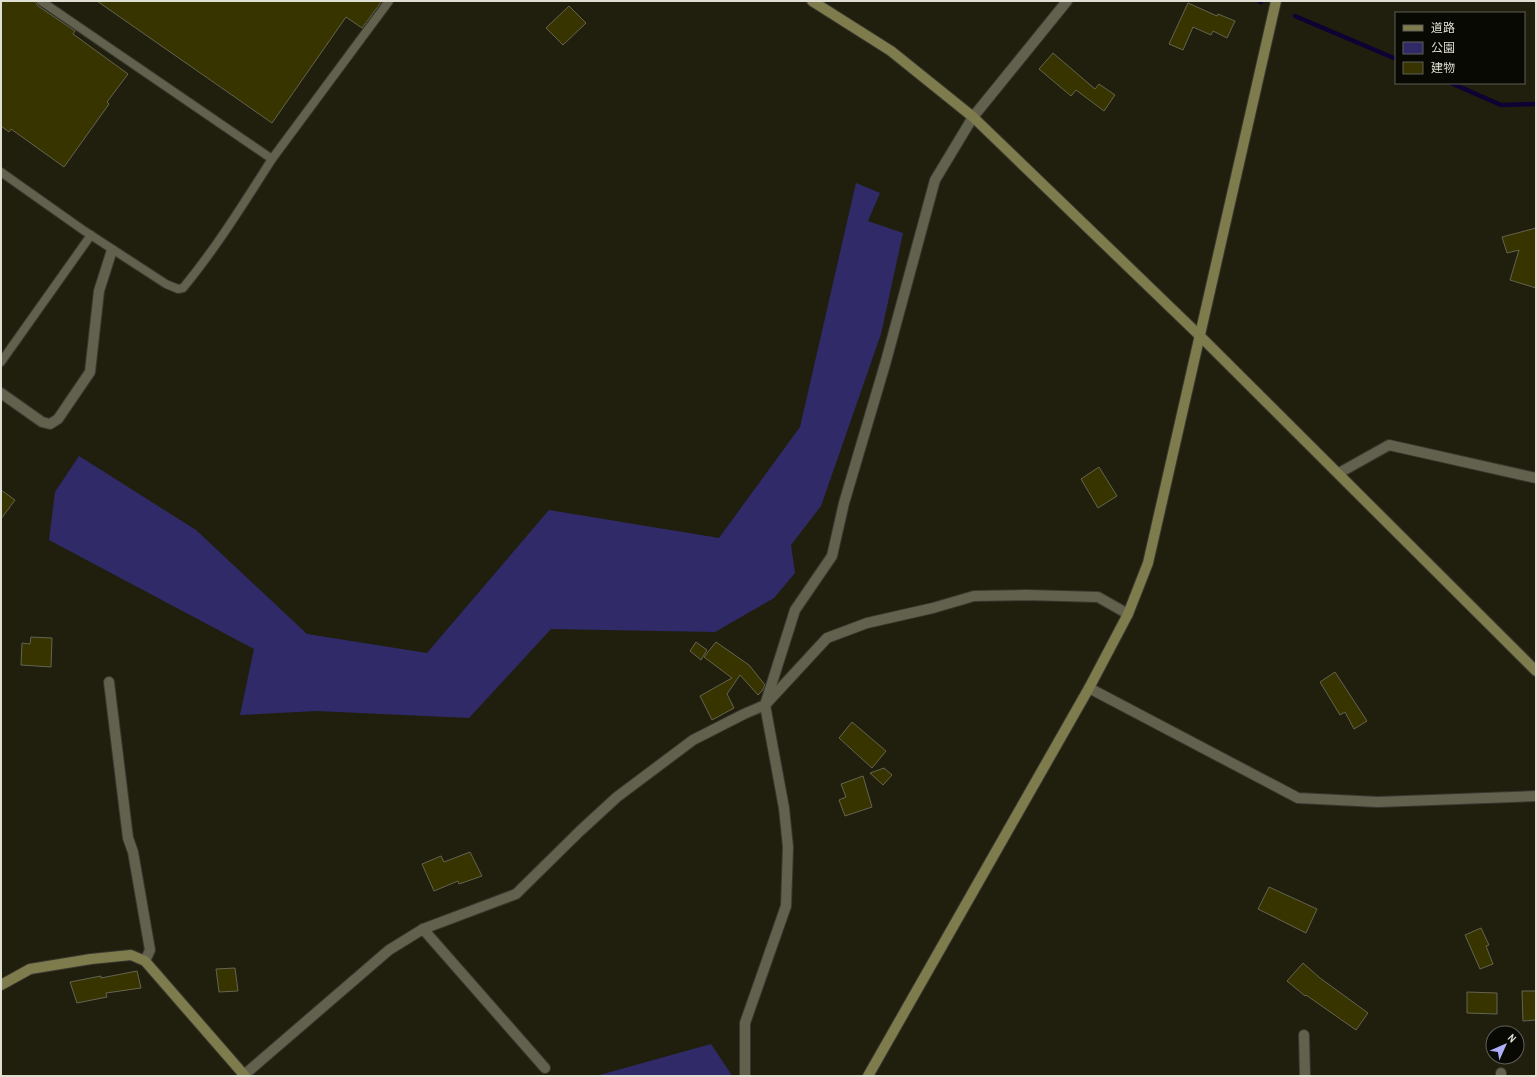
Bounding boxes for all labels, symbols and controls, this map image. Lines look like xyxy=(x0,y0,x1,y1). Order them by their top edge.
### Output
legend xyxy=(1395,12,1525,84)
text: 道路 xyxy=(1431,20,1455,36)
text: 公園 xyxy=(1431,40,1455,56)
text: 建物 xyxy=(1431,60,1455,76)
north arrow xyxy=(1485,1025,1525,1065)
text: N xyxy=(1505,1031,1519,1045)

